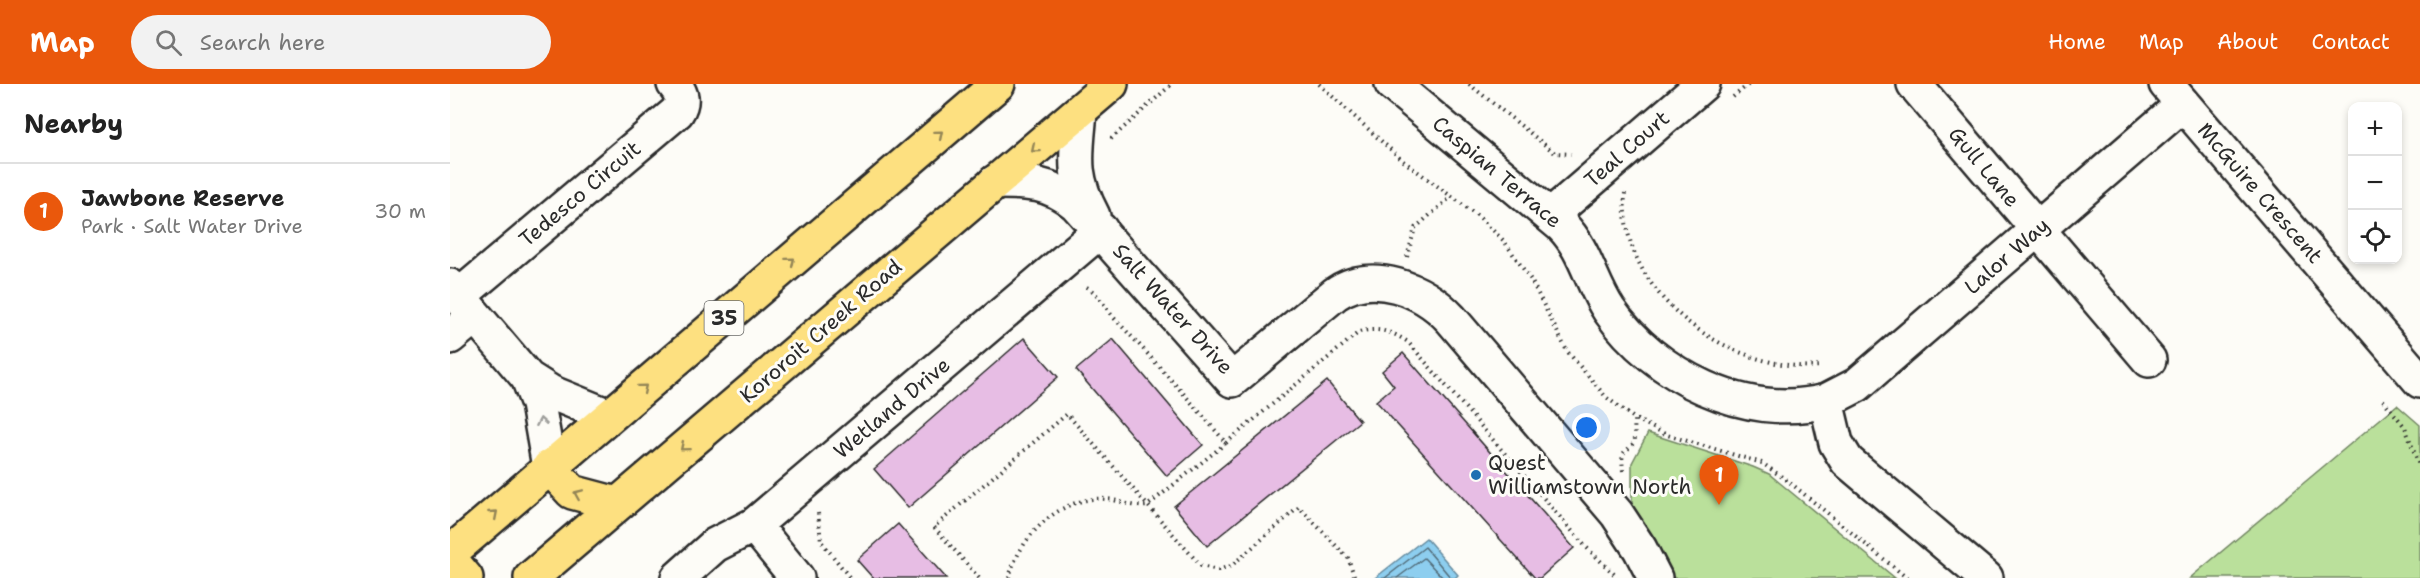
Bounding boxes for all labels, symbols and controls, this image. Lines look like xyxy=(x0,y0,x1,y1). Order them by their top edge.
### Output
search box xyxy=(131,15,551,69)
text: Map xyxy=(30,23,95,61)
icon: search xyxy=(152,26,185,59)
text: Search here xyxy=(200,28,325,57)
text: Home xyxy=(2048,28,2106,56)
text: Map xyxy=(2139,28,2184,56)
text: About xyxy=(2217,28,2278,56)
text: Contact xyxy=(2311,28,2390,56)
map controls xyxy=(2348,102,2402,264)
button: + xyxy=(2348,102,2402,156)
street label: Teal Court xyxy=(1579,104,1675,194)
text: Nearby xyxy=(24,106,123,141)
street label: Caspian Terrace xyxy=(1426,110,1568,234)
street label: McGuire Crescent xyxy=(2191,117,2329,269)
street label: Gull Lane xyxy=(1942,121,2026,213)
one-way arrow xyxy=(932,131,943,142)
street label: Tedesco Circuit xyxy=(513,135,647,253)
one-way arrow xyxy=(1031,142,1042,153)
button: − xyxy=(2348,156,2402,210)
text: Jawbone Reserve xyxy=(81,184,284,213)
text: 1 xyxy=(39,198,48,224)
text: 30 m xyxy=(374,198,426,224)
button: locate xyxy=(2348,210,2402,264)
street label: Lalor Way xyxy=(1959,211,2055,301)
text: Park · Salt Water Drive xyxy=(81,213,303,239)
street label: Salt Water Drive xyxy=(1107,237,1239,381)
street label: Kororoit Creek Road xyxy=(734,253,908,409)
one-way arrow xyxy=(784,257,795,268)
road number: 35 xyxy=(704,301,744,335)
street label: Wetland Drive xyxy=(828,351,956,465)
one-way arrow xyxy=(636,384,647,395)
your location xyxy=(1572,413,1601,442)
one-way arrow xyxy=(535,417,548,427)
one-way arrow xyxy=(680,440,691,451)
place label: Quest Williamstown North xyxy=(1488,449,1692,501)
pin: 1 xyxy=(1700,456,1738,505)
marker: Quest Williamstown North xyxy=(1469,468,1483,482)
one-way arrow xyxy=(574,489,585,501)
one-way arrow xyxy=(487,511,498,522)

